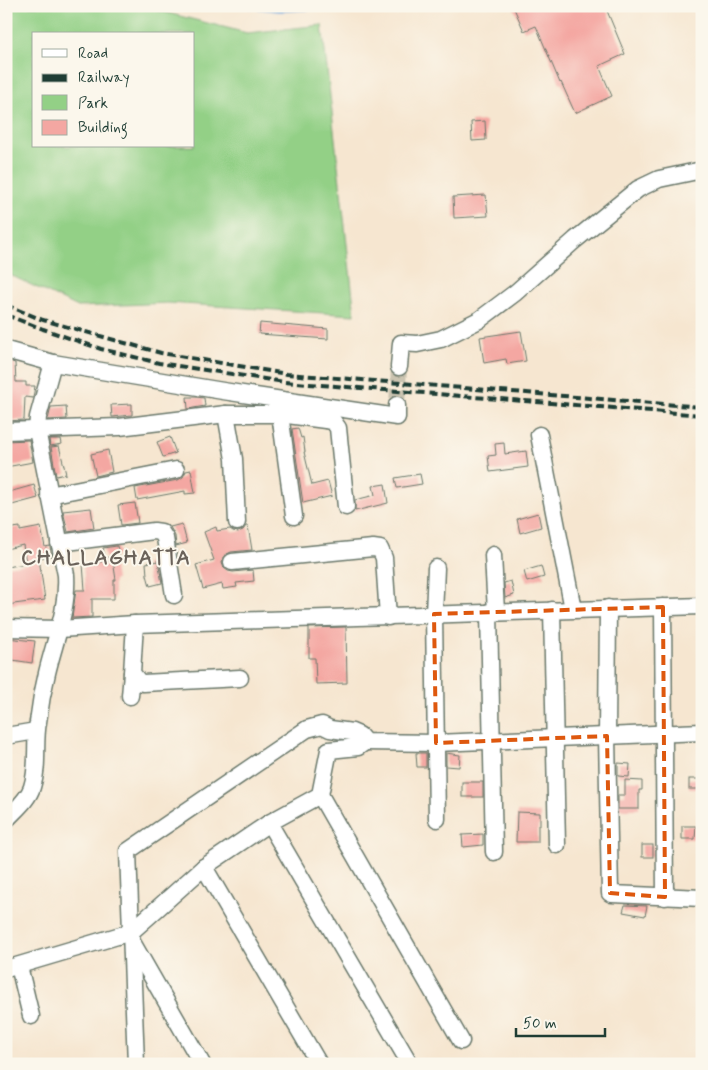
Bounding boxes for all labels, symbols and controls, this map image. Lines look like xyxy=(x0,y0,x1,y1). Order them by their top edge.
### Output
legend xyxy=(32,32,195,148)
text: Road xyxy=(78,44,108,64)
text: Railway xyxy=(78,68,130,88)
text: Park xyxy=(78,94,108,114)
text: Building xyxy=(78,118,128,139)
district label: CHALLAGHATTA xyxy=(21,544,191,572)
scale bar xyxy=(516,1005,604,1037)
text: 50 m xyxy=(523,1014,557,1034)

